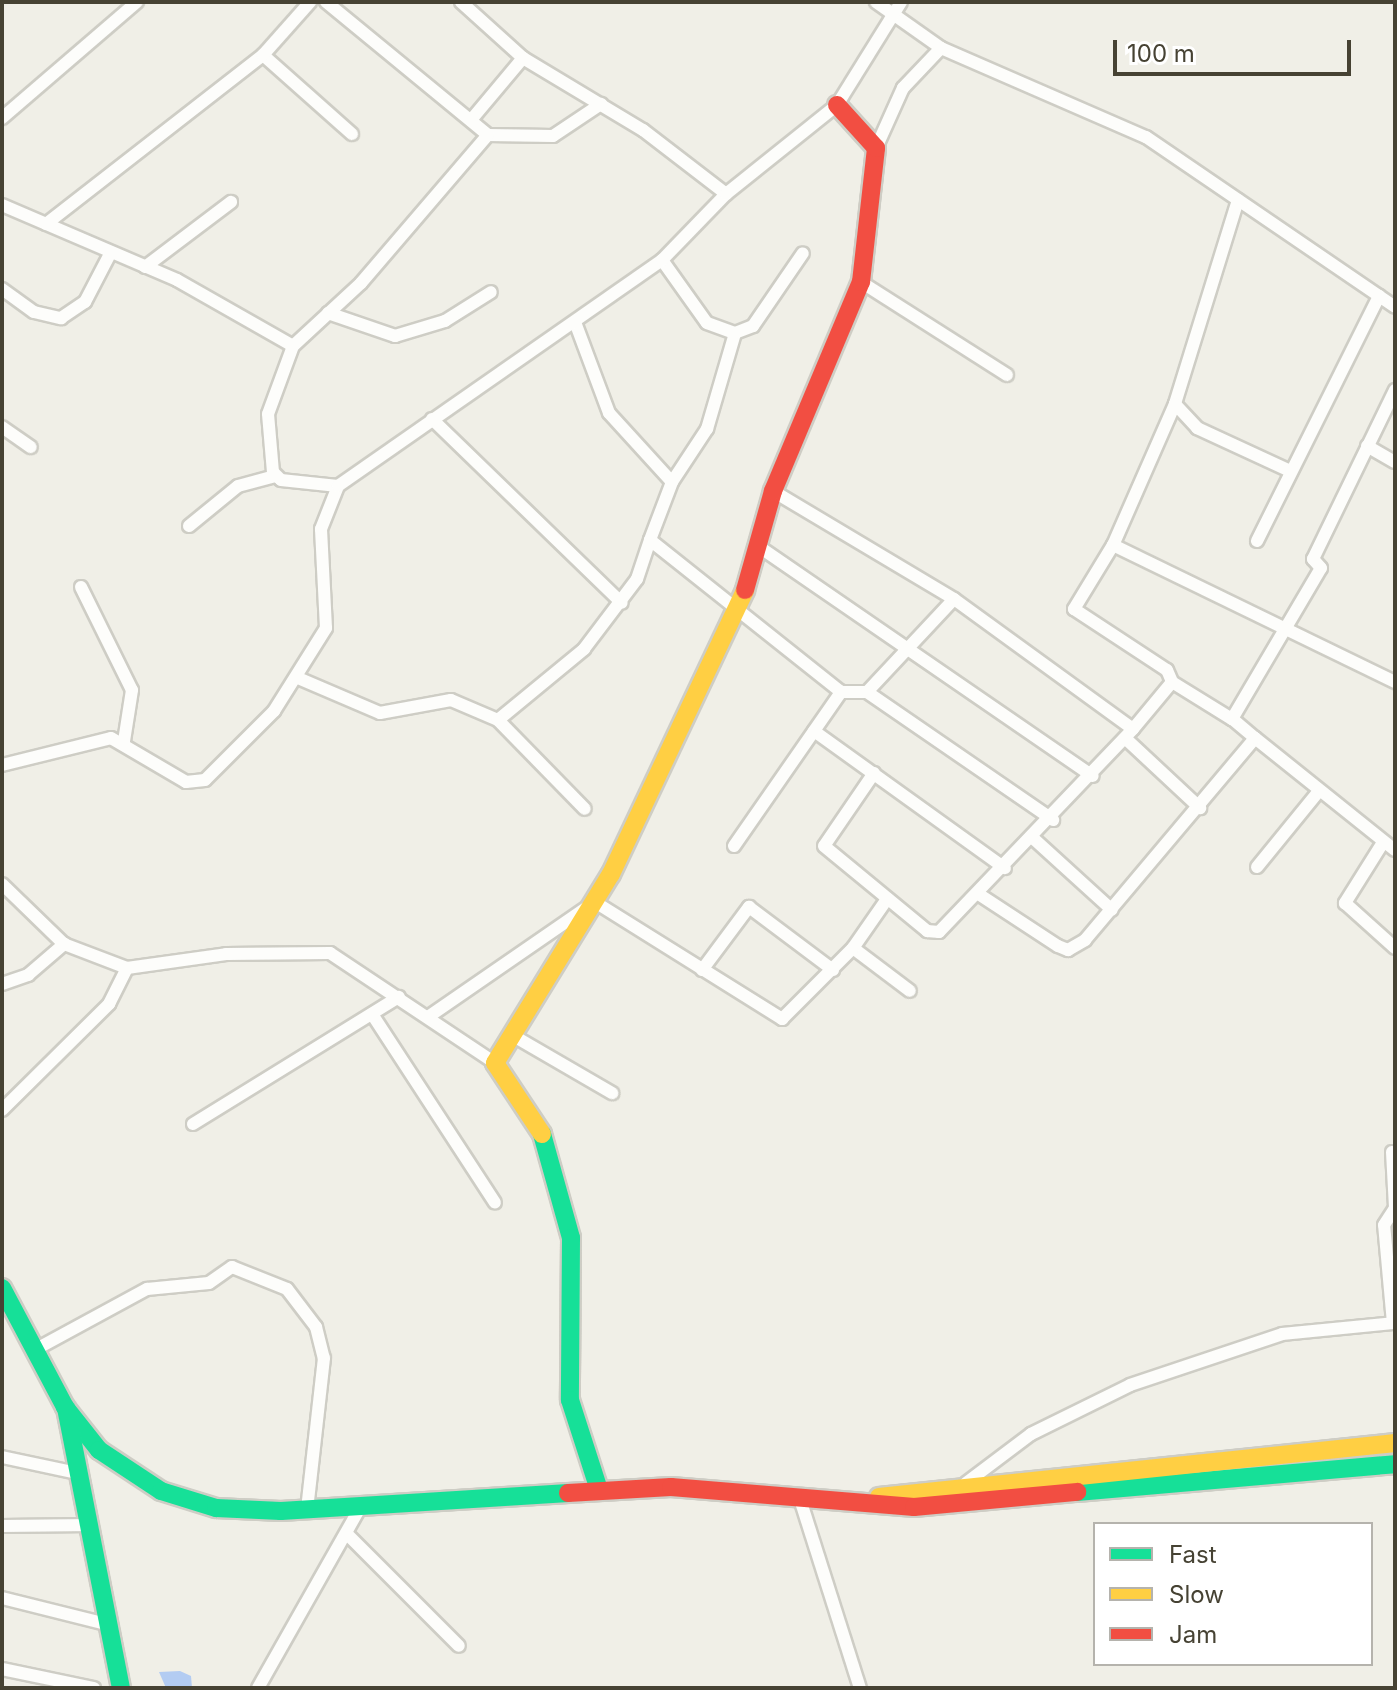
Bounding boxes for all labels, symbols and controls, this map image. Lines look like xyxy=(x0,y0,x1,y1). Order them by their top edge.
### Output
scale bar xyxy=(1117,24,1355,74)
text: 100 m xyxy=(1127,39,1195,68)
legend xyxy=(1093,1522,1373,1666)
text: Fast xyxy=(1169,1540,1217,1569)
text: Slow xyxy=(1169,1580,1224,1609)
text: Jam xyxy=(1169,1620,1217,1649)

